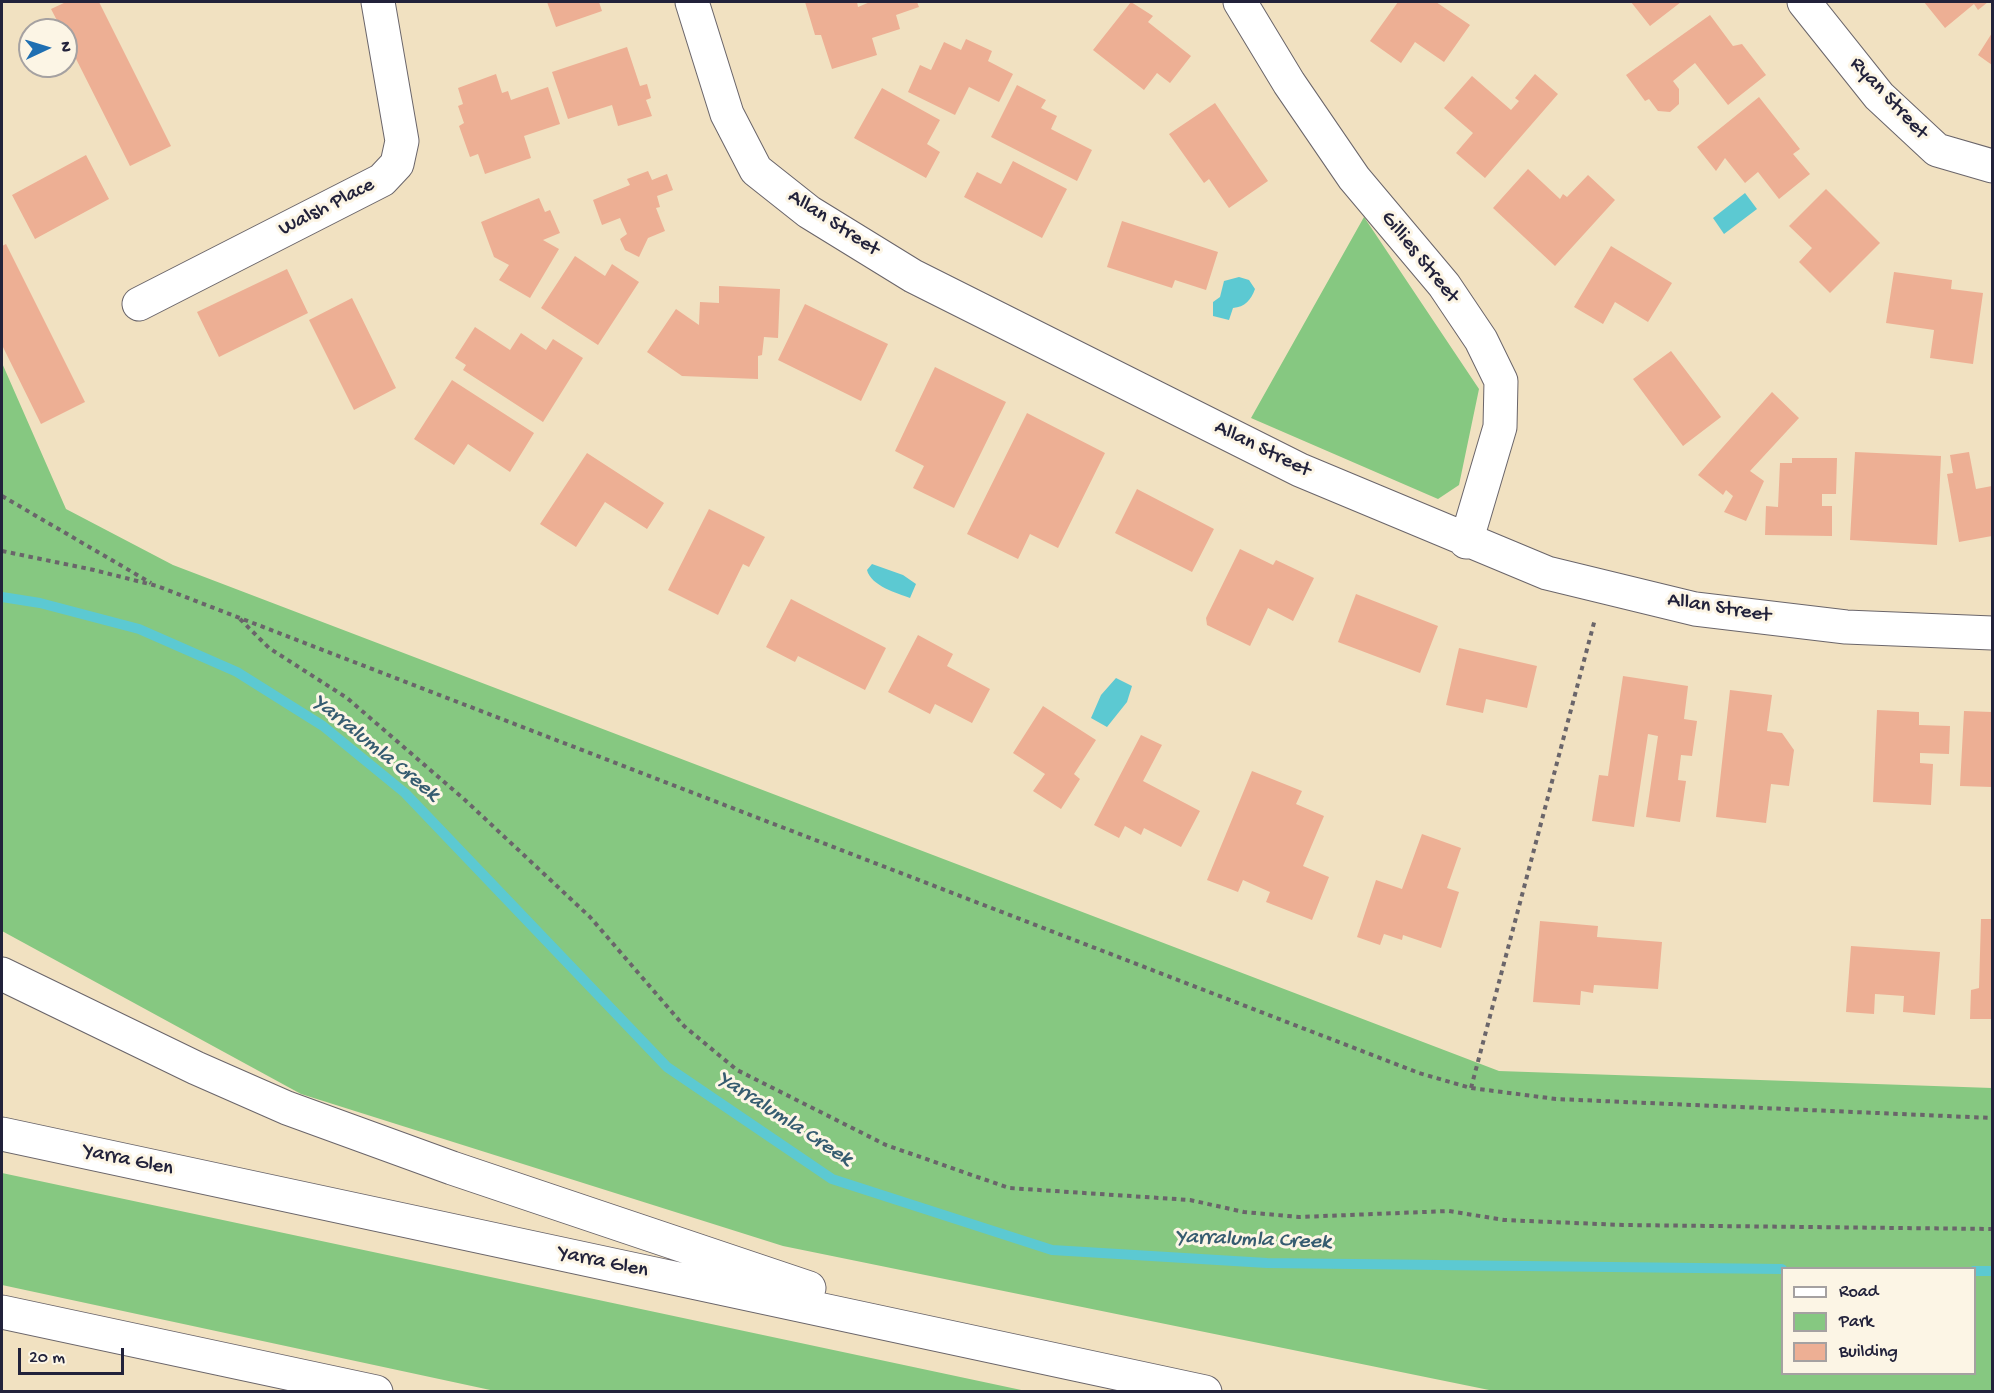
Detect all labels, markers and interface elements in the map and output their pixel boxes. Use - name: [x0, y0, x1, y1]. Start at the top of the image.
- north arrow: [18, 18, 78, 78]
- text: N: [55, 41, 74, 53]
- street label: Ryan Street: [1843, 52, 1933, 146]
- street label: Walsh Place: [275, 173, 379, 243]
- street label: Allan Street: [782, 185, 884, 263]
- street label: Gillies Street: [1374, 207, 1464, 309]
- street label: Allan Street: [1210, 416, 1314, 484]
- street label: Allan Street: [1666, 588, 1772, 630]
- water label: Yarralumla Creek: [306, 690, 444, 808]
- water label: Yarralumla Creek: [712, 1067, 856, 1173]
- street label: Yarra Glen: [81, 1139, 175, 1183]
- water label: Yarralumla Creek: [1175, 1225, 1331, 1257]
- street label: Yarra Glen: [556, 1241, 650, 1285]
- legend: [1781, 1267, 1976, 1375]
- text: Road: [1839, 1282, 1878, 1303]
- text: Park: [1839, 1312, 1873, 1333]
- scale bar: [21, 1336, 128, 1374]
- text: Building: [1839, 1342, 1898, 1363]
- text: 20 m: [29, 1348, 65, 1369]

